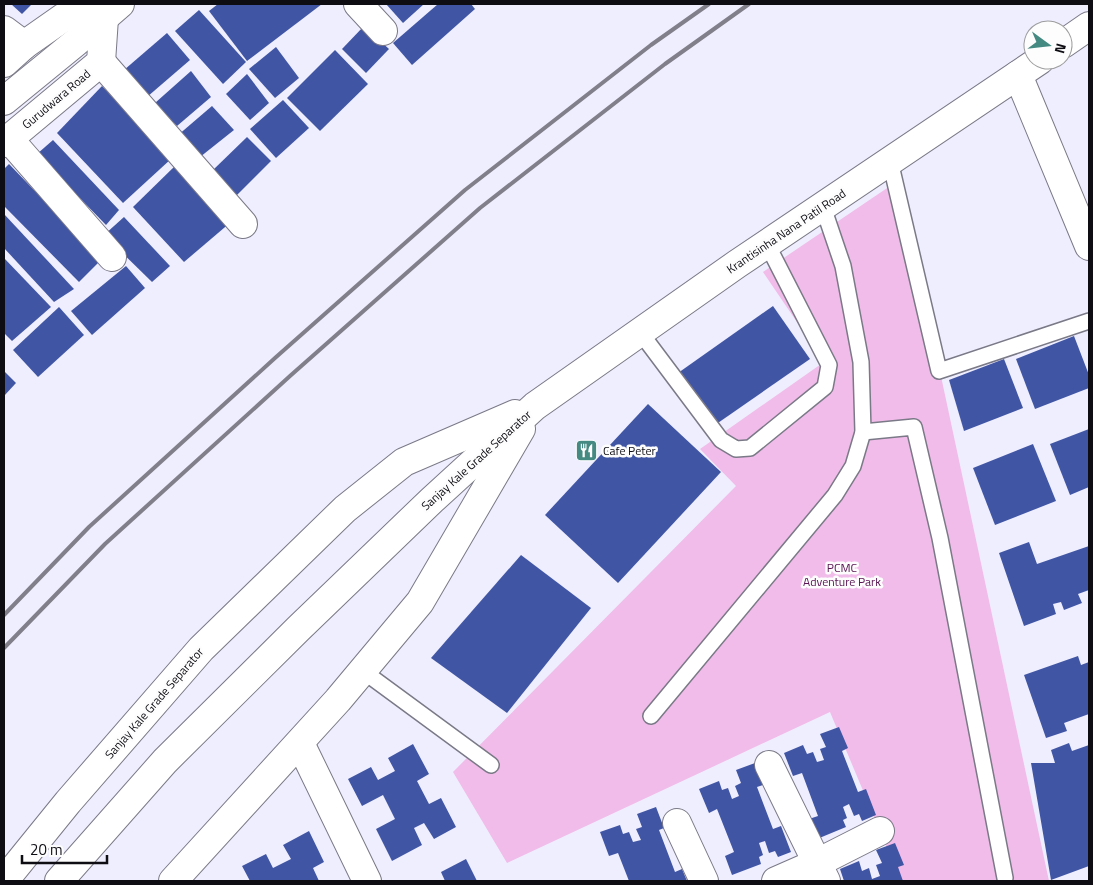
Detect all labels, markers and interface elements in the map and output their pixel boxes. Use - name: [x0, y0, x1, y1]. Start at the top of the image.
- north arrow: [1023, 20, 1073, 70]
- text: N: [1050, 41, 1072, 56]
- street label: Gurudwara Road: [18, 65, 94, 133]
- street label: Krantisinha Nana Patil Road: [722, 184, 850, 278]
- street label: Sanjay Kale Grade Separator: [417, 405, 535, 515]
- restaurant icon: Cafe Peter: [575, 438, 599, 462]
- place label: Cafe Peter: [603, 441, 656, 460]
- park label: PCMC Adventure Park: [803, 558, 881, 591]
- street label: Sanjay Kale Grade Separator: [100, 643, 208, 763]
- scale bar: [22, 832, 108, 864]
- text: 20 m: [30, 838, 63, 861]

